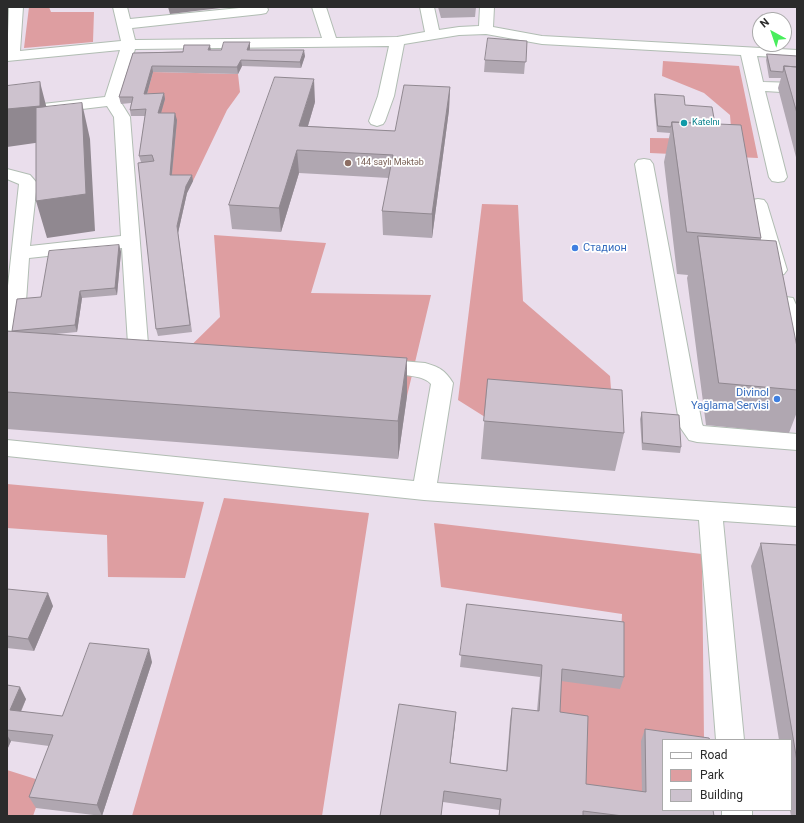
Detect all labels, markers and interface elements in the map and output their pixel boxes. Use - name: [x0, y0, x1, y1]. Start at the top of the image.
- north arrow: [752, 12, 792, 52]
- text: N: [757, 16, 772, 31]
- marker: Katelnı: [679, 118, 689, 128]
- place label: Katelnı: [692, 118, 720, 128]
- marker: 144 saylı Məktəb: [343, 158, 353, 168]
- place label: 144 saylı Məktəb: [356, 158, 424, 168]
- place label: Стадион: [583, 241, 627, 255]
- marker: Стадион: [570, 243, 580, 253]
- place label: Divinol Yağlama Servisi: [691, 386, 769, 412]
- marker: Divinol Yağlama Servisi: [772, 394, 782, 404]
- legend: [662, 739, 792, 811]
- text: Road: [700, 748, 728, 762]
- text: Park: [700, 768, 724, 782]
- text: Building: [700, 788, 743, 802]

